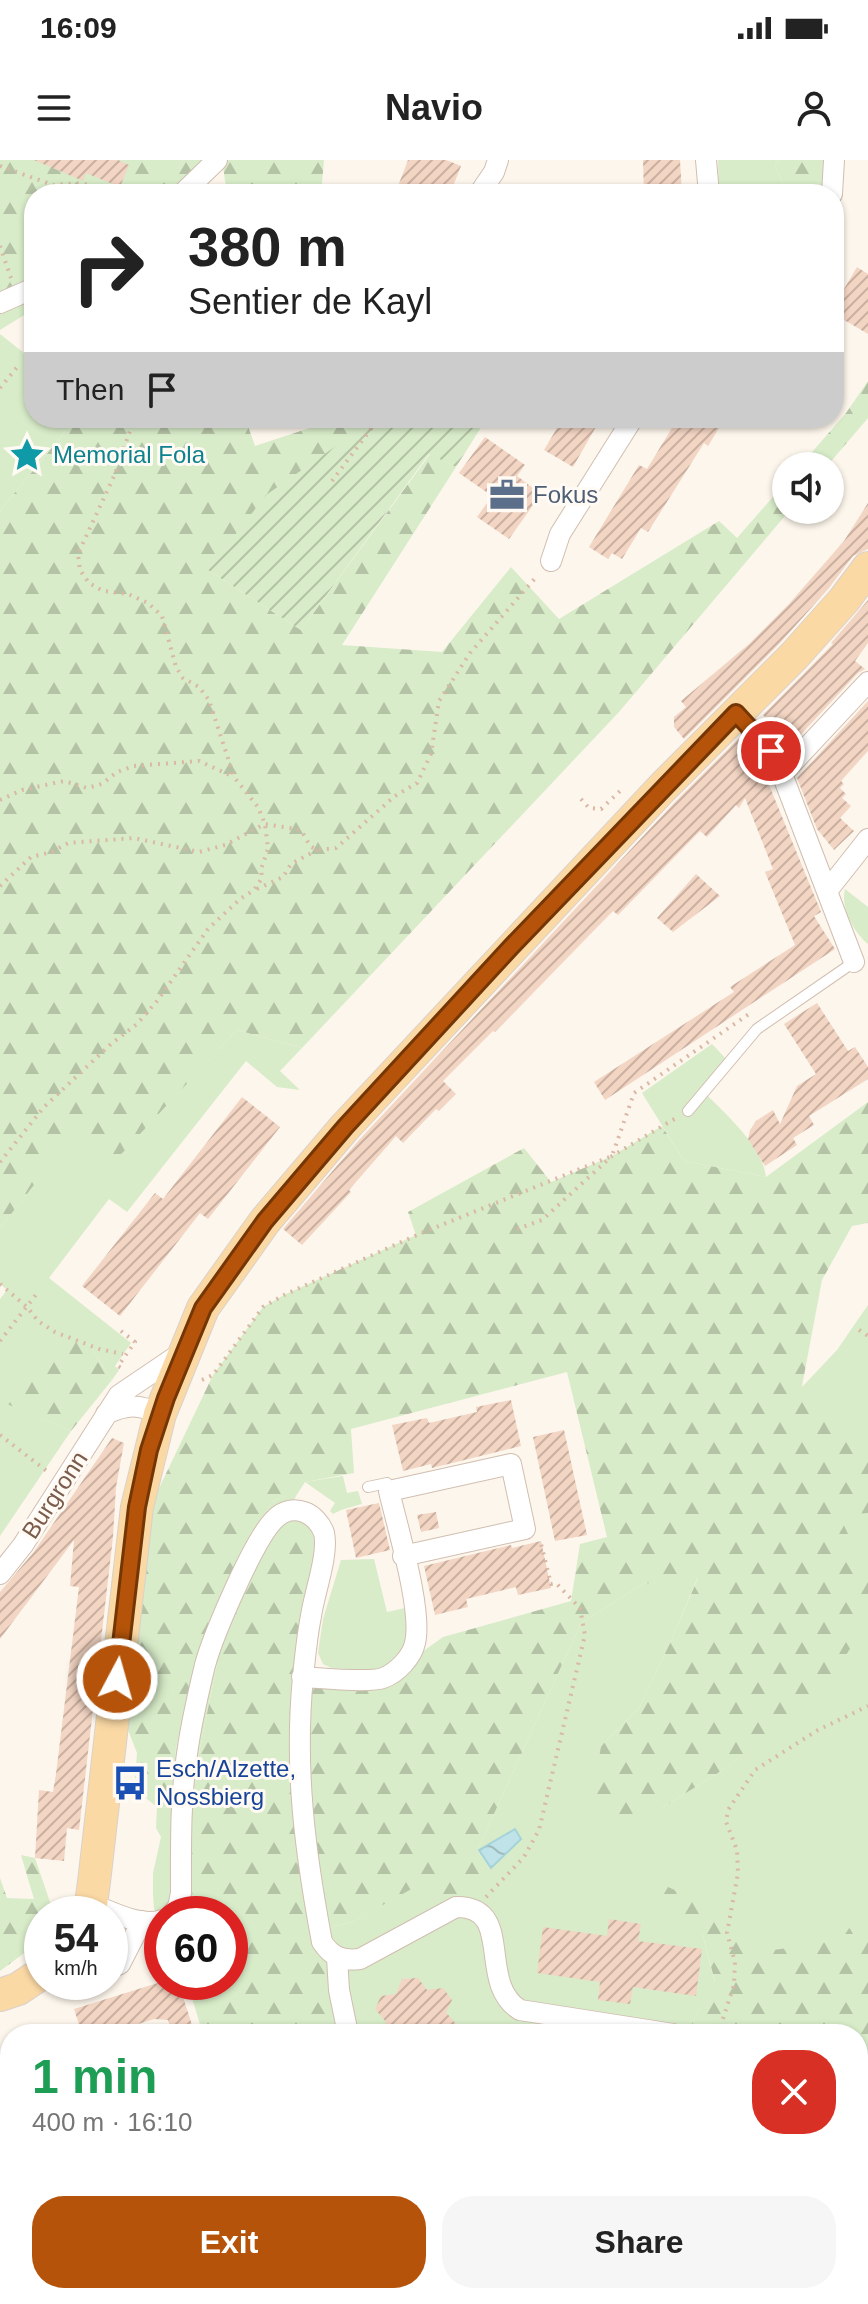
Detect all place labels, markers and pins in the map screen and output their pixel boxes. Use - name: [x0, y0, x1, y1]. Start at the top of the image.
- place icon: Memorial Fola: [8, 436, 46, 474]
- place label: Memorial Fola: [53, 441, 206, 468]
- office icon: Fokus: [488, 476, 526, 514]
- place label: Fokus: [533, 481, 598, 508]
- pin: [737, 717, 805, 785]
- place label: Esch/Alzette, Nossbierg: [156, 1755, 296, 1810]
- bus stop icon: Esch/Alzette, Nossbierg: [111, 1764, 149, 1802]

